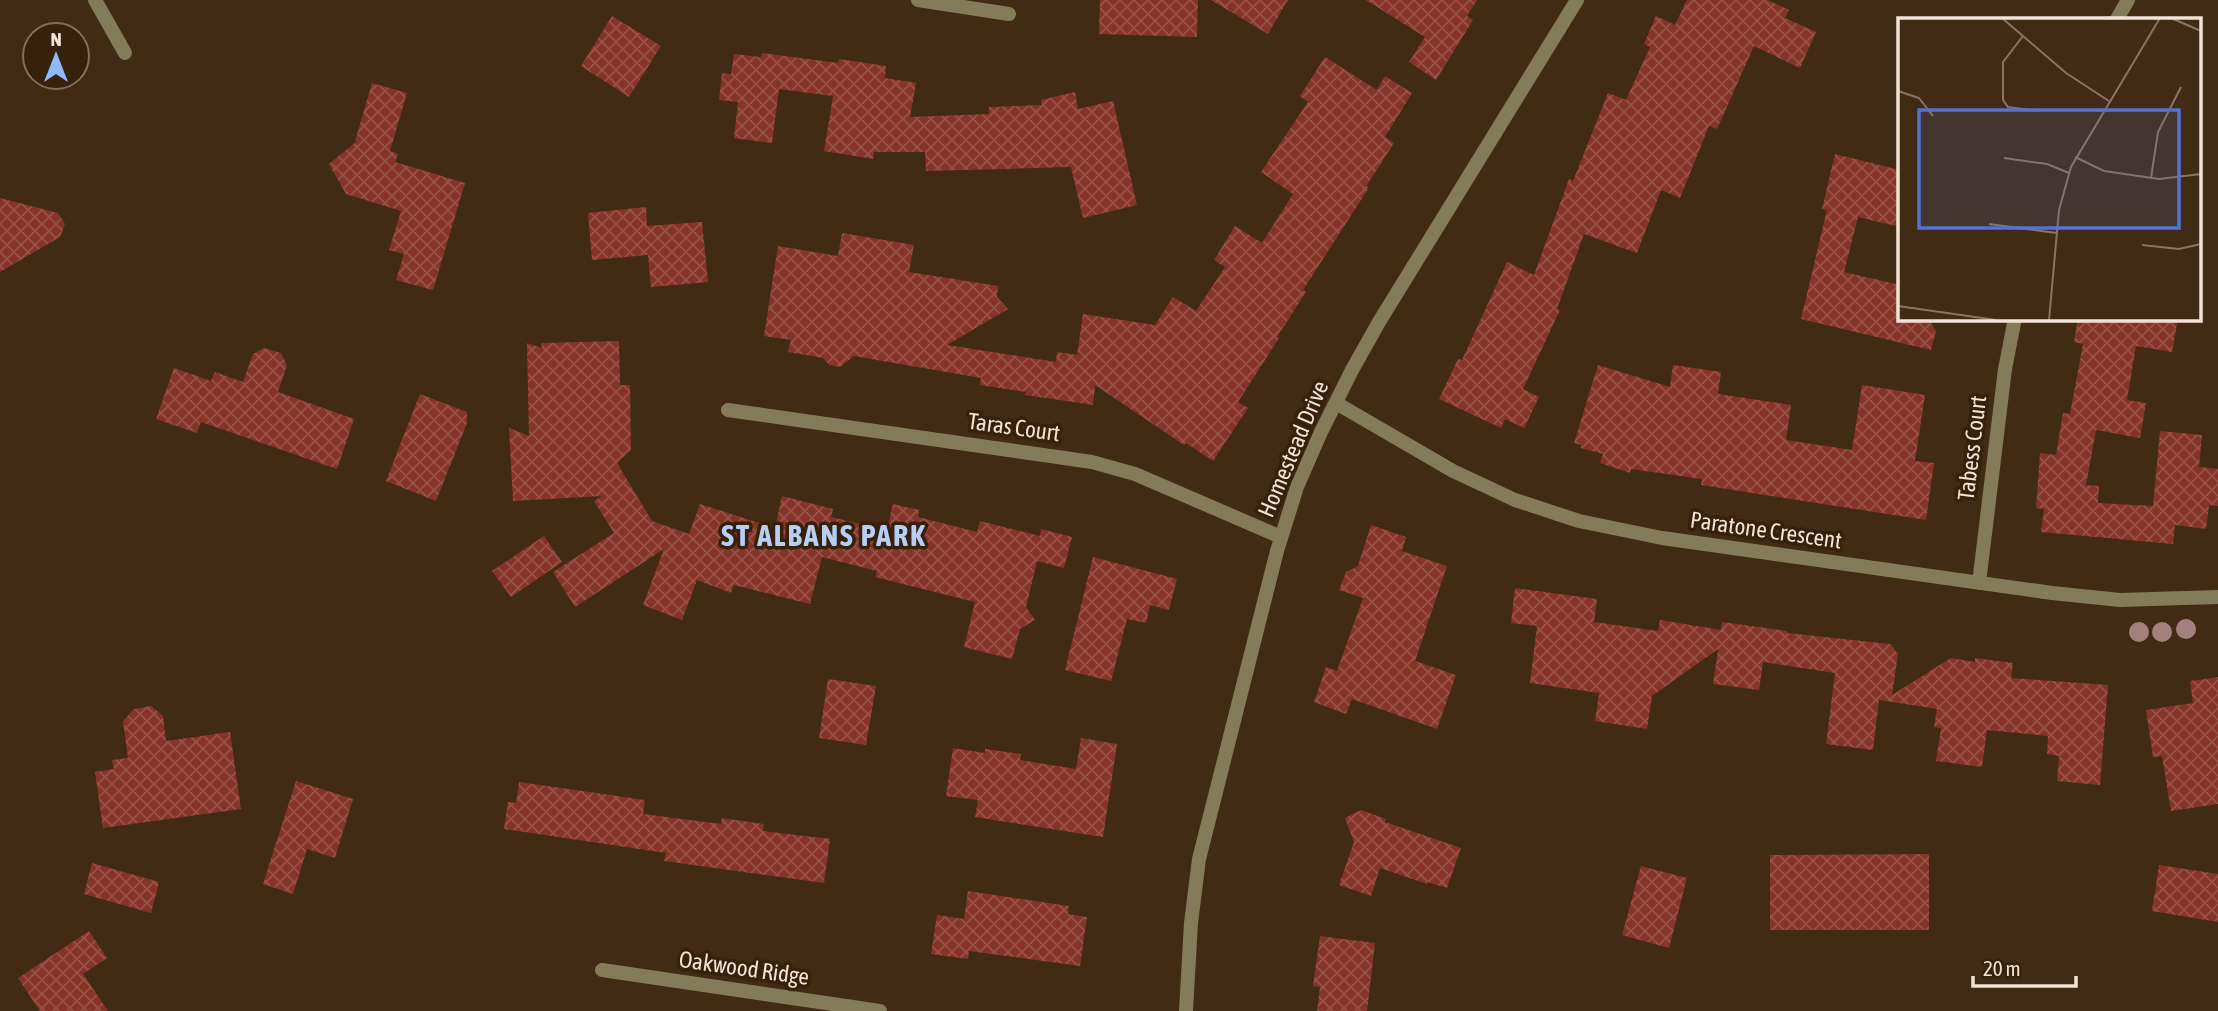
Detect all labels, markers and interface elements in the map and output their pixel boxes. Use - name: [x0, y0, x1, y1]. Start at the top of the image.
- inset map: [1898, 18, 2200, 320]
- north arrow: [21, 21, 91, 91]
- text: N: [50, 28, 62, 50]
- street label: Homestead Drive: [1253, 377, 1333, 521]
- street label: Tabess Court: [1953, 394, 1991, 502]
- street label: Taras Court: [966, 408, 1062, 446]
- street label: Paratone Crescent: [1688, 506, 1844, 554]
- district label: ST ALBANS PARK: [721, 518, 927, 552]
- scale bar: [1973, 944, 2076, 988]
- street label: Oakwood Ridge: [677, 946, 811, 990]
- text: 20 m: [1983, 956, 2021, 980]

